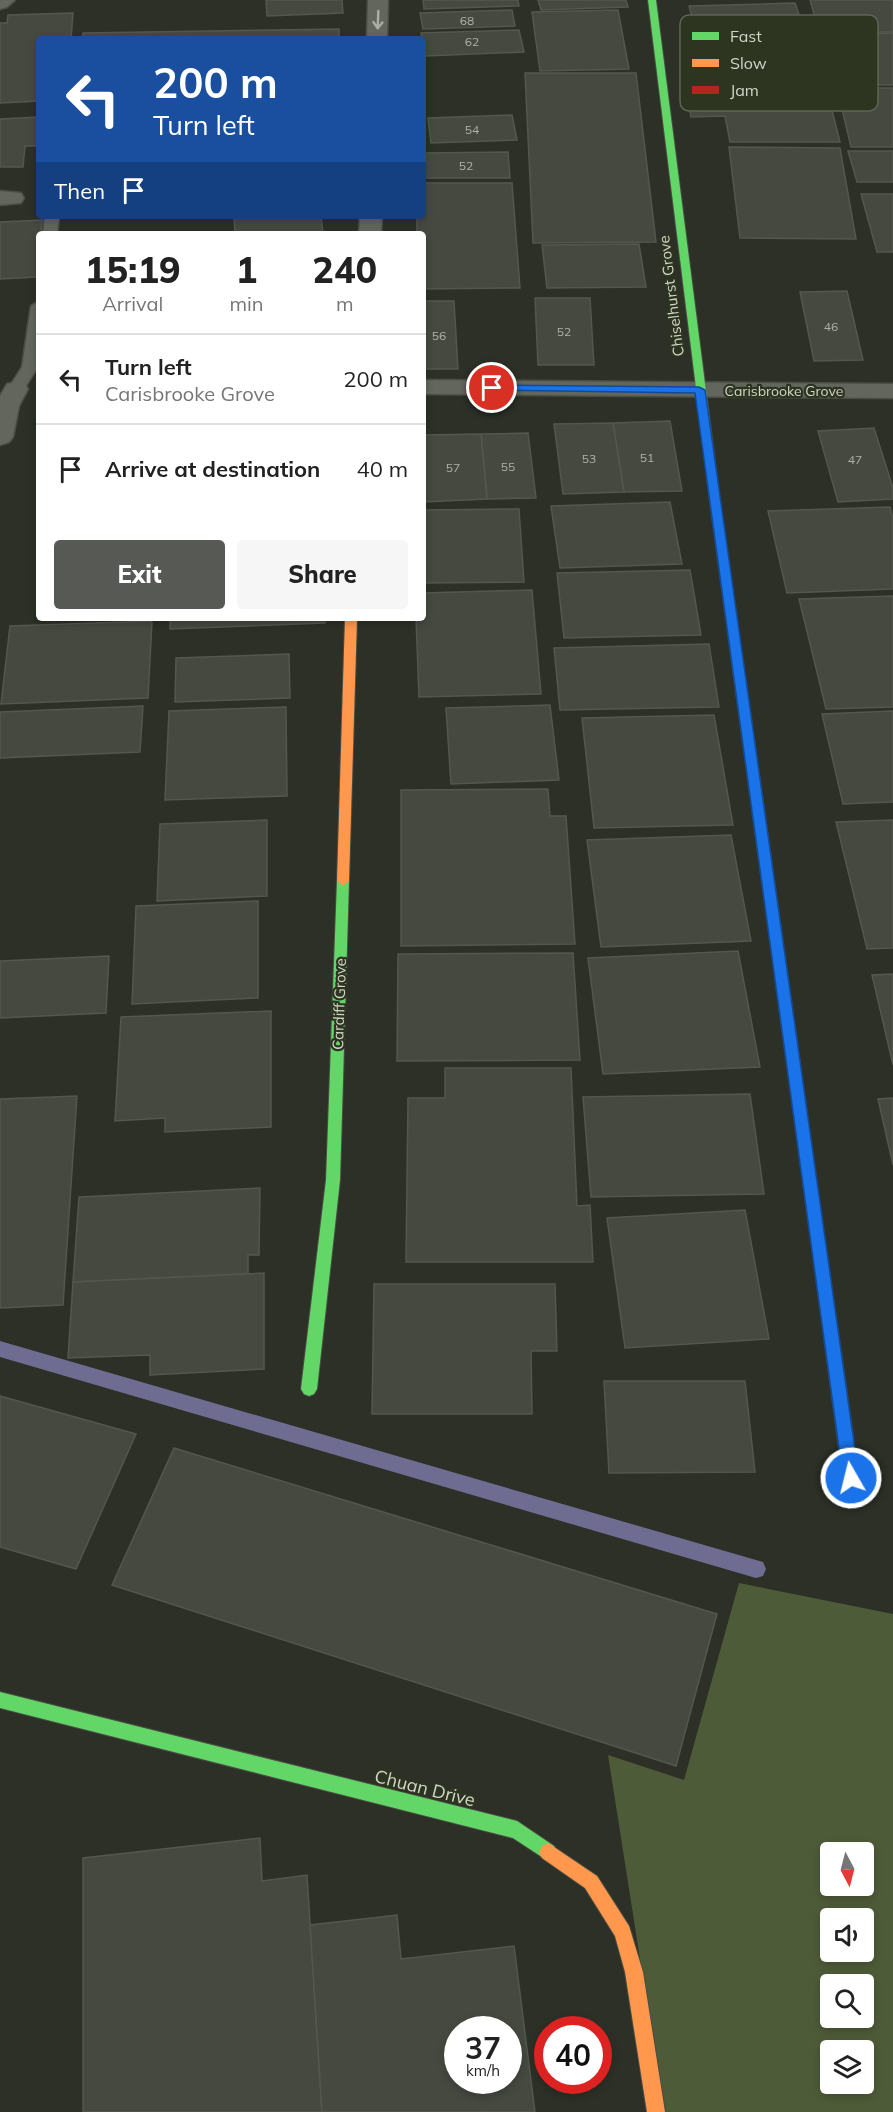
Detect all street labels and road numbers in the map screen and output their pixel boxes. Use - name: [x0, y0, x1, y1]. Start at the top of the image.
- street label: Chiselhurst Grove: [654, 234, 688, 358]
- street label: Carisbrooke Grove: [725, 382, 843, 400]
- street label: Cardiff Grove: [328, 958, 350, 1050]
- street label: Chuan Drive: [372, 1764, 478, 1812]

